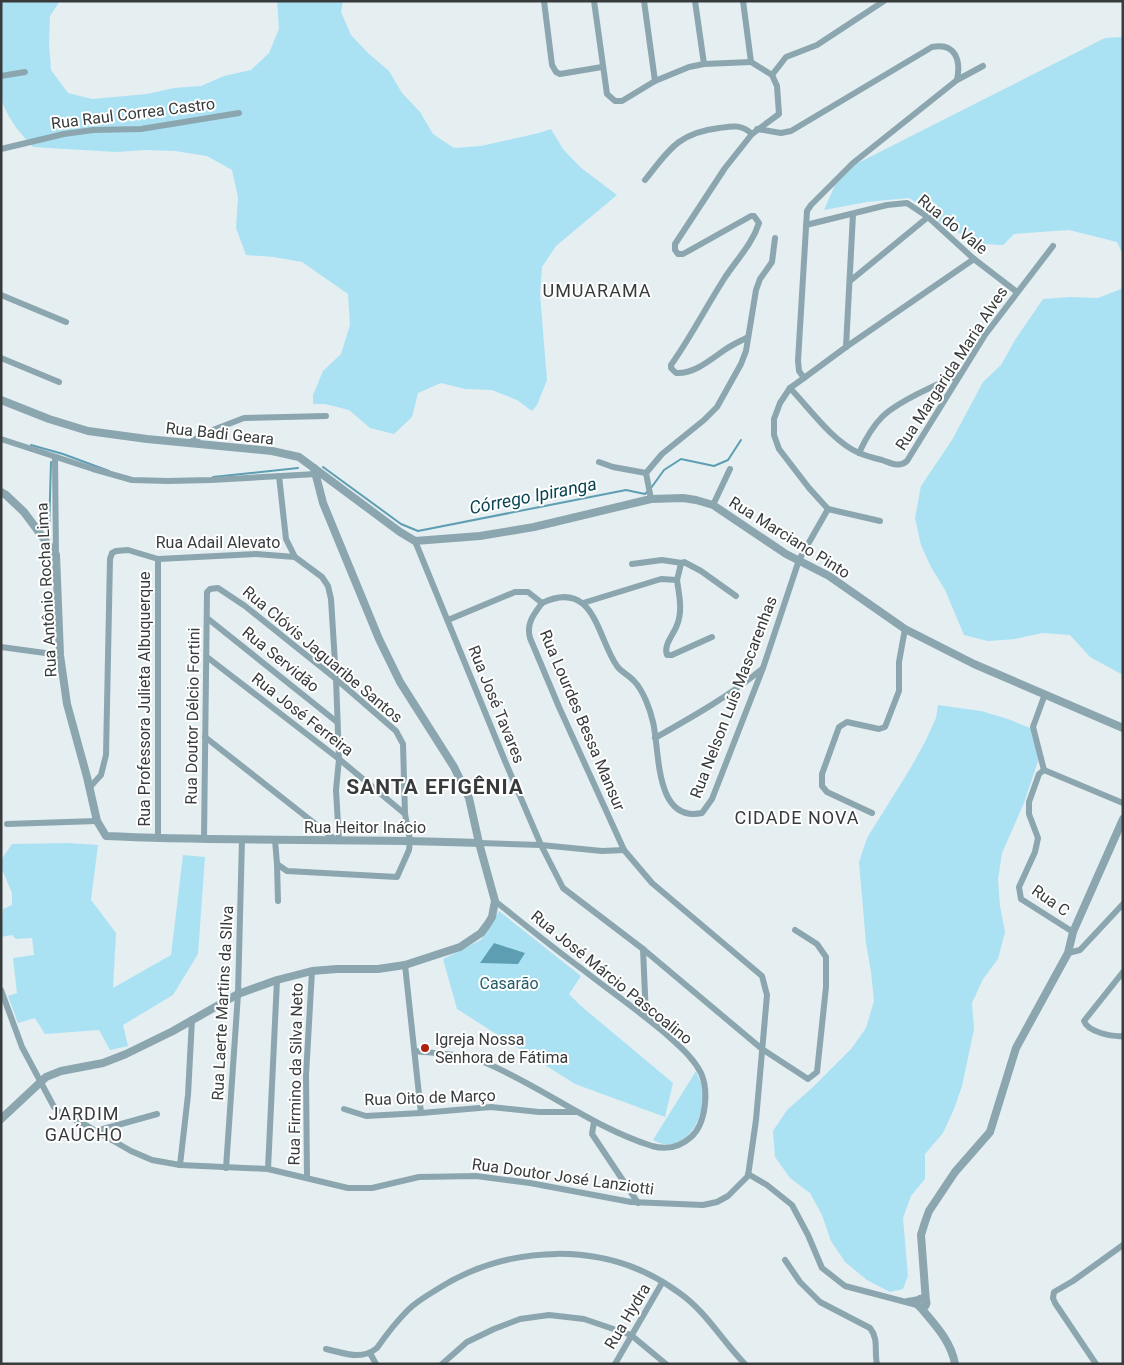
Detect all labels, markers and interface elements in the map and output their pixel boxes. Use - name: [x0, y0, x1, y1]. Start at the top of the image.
- street label: Rua Raul Correa Castro: [50, 94, 216, 133]
- street label: Rua do Vale: [914, 190, 991, 258]
- district label: UMUARAMA: [542, 280, 652, 301]
- street label: Rua Margarida Maria Alves: [891, 283, 1012, 454]
- street label: Rua Badi Geara: [165, 418, 275, 449]
- water label: Córrego Ipiranga: [467, 473, 598, 518]
- street label: Rua Marciano Pinto: [726, 492, 854, 582]
- street label: Rua Antônio Rocha Lima: [32, 502, 61, 678]
- street label: Rua Adail Alevato: [156, 533, 280, 552]
- street label: Rua Professora Julieta Albuquerque: [135, 571, 154, 827]
- street label: Rua Clóvis Jaguaribe Santos: [239, 582, 406, 727]
- street label: Rua Nelson Luís Mascarenhas: [686, 593, 781, 801]
- street label: Rua Servidão: [238, 623, 323, 696]
- street label: Rua Doutor Délcio Fortini: [181, 627, 204, 805]
- street label: Rua Lourdes Bessa Mansur: [536, 627, 630, 814]
- street label: Rua José Tavares: [464, 643, 529, 766]
- street label: Rua José Ferreira: [248, 669, 357, 760]
- district label: SANTA EFIGÊNIA: [346, 775, 524, 799]
- district label: CIDADE NOVA: [734, 807, 860, 828]
- street label: Rua Heitor Inácio: [304, 818, 426, 837]
- street label: Rua C: [1028, 881, 1073, 920]
- street label: Rua Laerte Martins da SIlva: [208, 905, 237, 1101]
- street label: Rua José Márcio Pascoalino: [527, 906, 696, 1048]
- park label: Casarão: [479, 974, 539, 993]
- street label: Rua Firmino da Silva Neto: [284, 982, 307, 1166]
- place label: Igreja Nossa Senhora de Fátima: [435, 1030, 568, 1067]
- marker: Igreja Nossa Senhora de Fátima: [419, 1042, 431, 1054]
- street label: Rua Oito de Março: [364, 1086, 496, 1109]
- district label: JARDIM GAÚCHO: [45, 1103, 123, 1145]
- street label: Rua Doutor José Lanziotti: [471, 1154, 655, 1199]
- street label: Rua Hydra: [600, 1280, 654, 1352]

